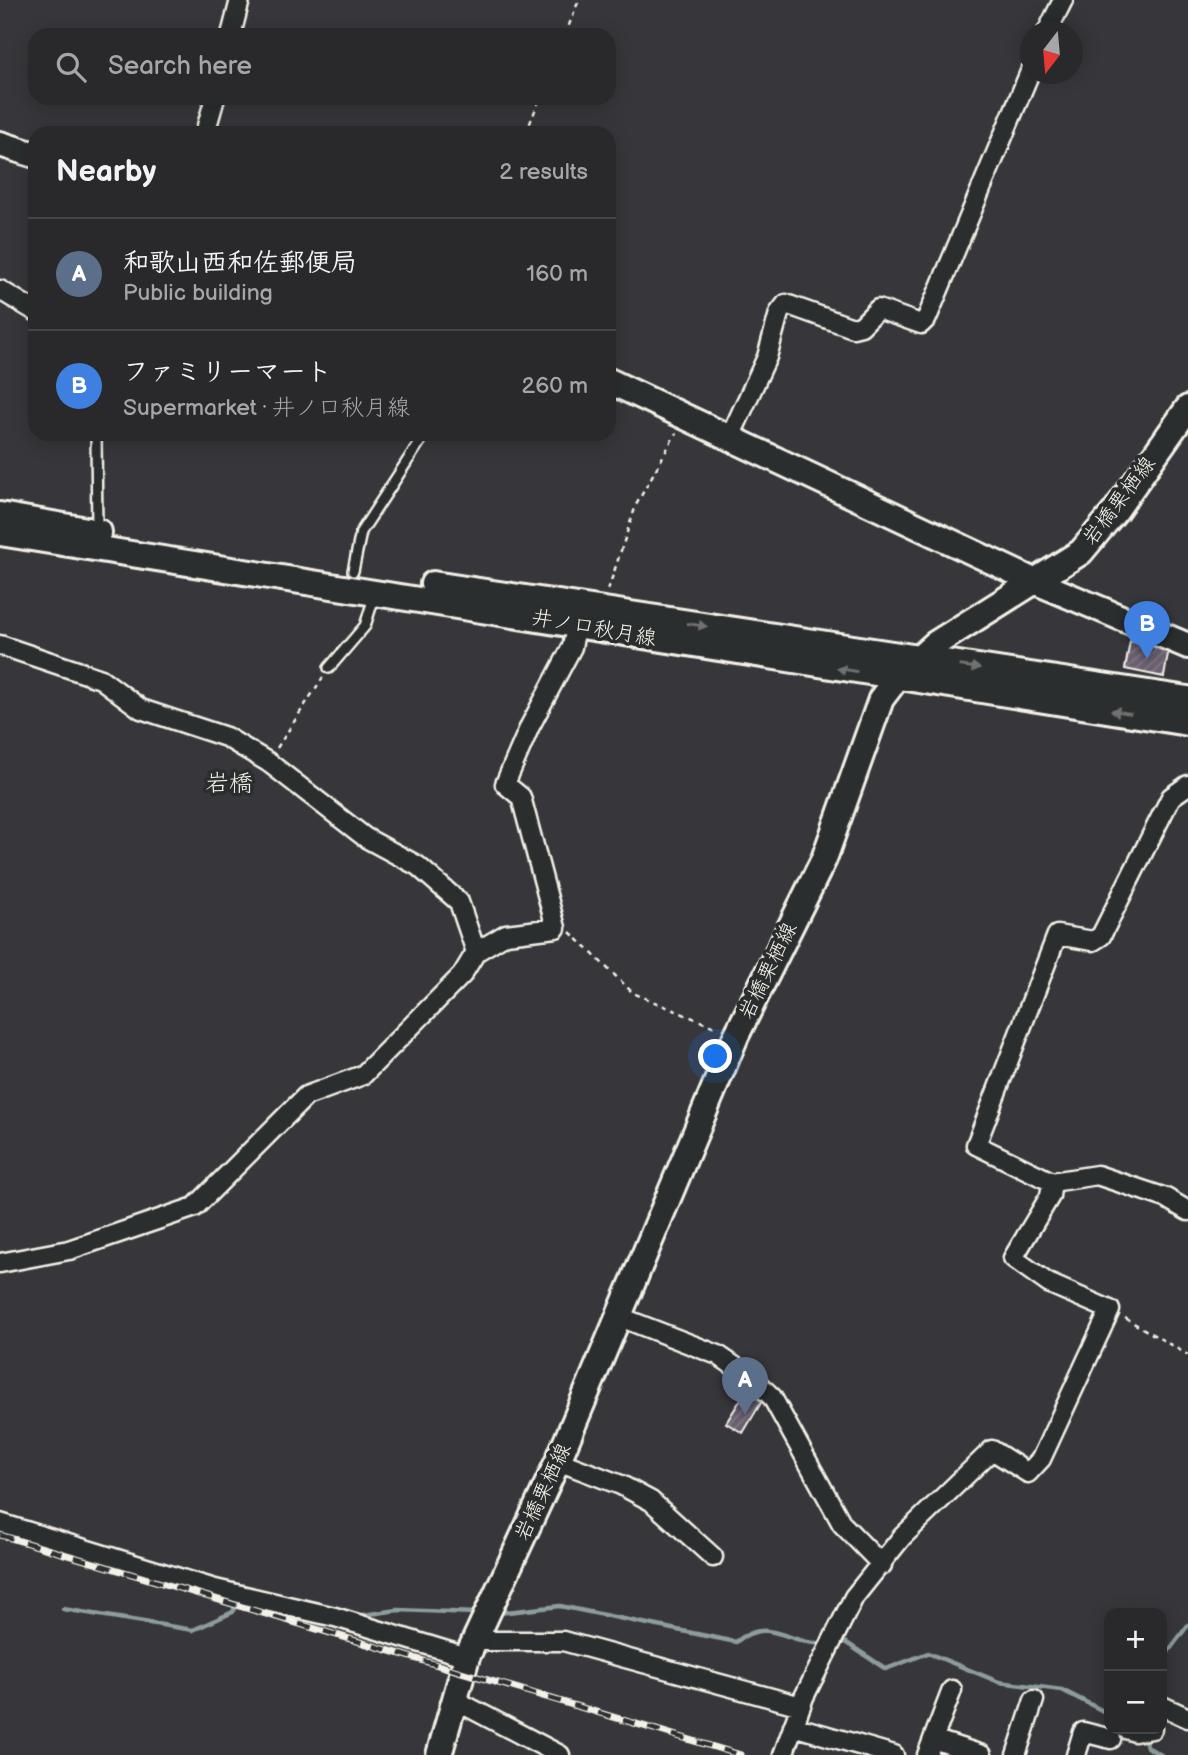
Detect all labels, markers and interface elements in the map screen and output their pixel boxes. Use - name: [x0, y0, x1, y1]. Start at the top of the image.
- north arrow: [1020, 21, 1083, 84]
- search box: [28, 28, 616, 105]
- icon: search: [52, 48, 90, 86]
- text: Search here: [108, 51, 252, 82]
- text: Nearby: [56, 154, 156, 190]
- text: 2 results: [499, 158, 588, 186]
- text: 和歌山西和佐郵便局: [123, 248, 357, 279]
- text: A: [72, 260, 86, 288]
- text: 160 m: [526, 260, 588, 288]
- text: Public building: [123, 279, 273, 307]
- text: ファミリーマート: [123, 357, 332, 388]
- text: B: [71, 372, 87, 400]
- text: 260 m: [522, 372, 588, 400]
- text: Supermarket · 井ノ口秋月線: [123, 394, 410, 422]
- street label: 岩橋栗栖線: [1077, 452, 1161, 550]
- pin: B: [1124, 601, 1170, 659]
- street label: 井ノ口秋月線: [530, 605, 658, 651]
- one-way arrow: [686, 620, 708, 631]
- one-way arrow: [959, 662, 981, 673]
- one-way arrow: [836, 664, 858, 675]
- one-way arrow: [1109, 706, 1131, 717]
- district label: 岩橋: [205, 769, 253, 798]
- street label: 岩橋栗栖線: [734, 918, 802, 1024]
- your location: [698, 1039, 732, 1073]
- pin: A: [722, 1357, 768, 1415]
- street label: 岩橋栗栖線: [509, 1439, 577, 1545]
- map controls: [1104, 1608, 1167, 1734]
- button: +: [1104, 1608, 1167, 1671]
- button: −: [1104, 1671, 1167, 1734]

